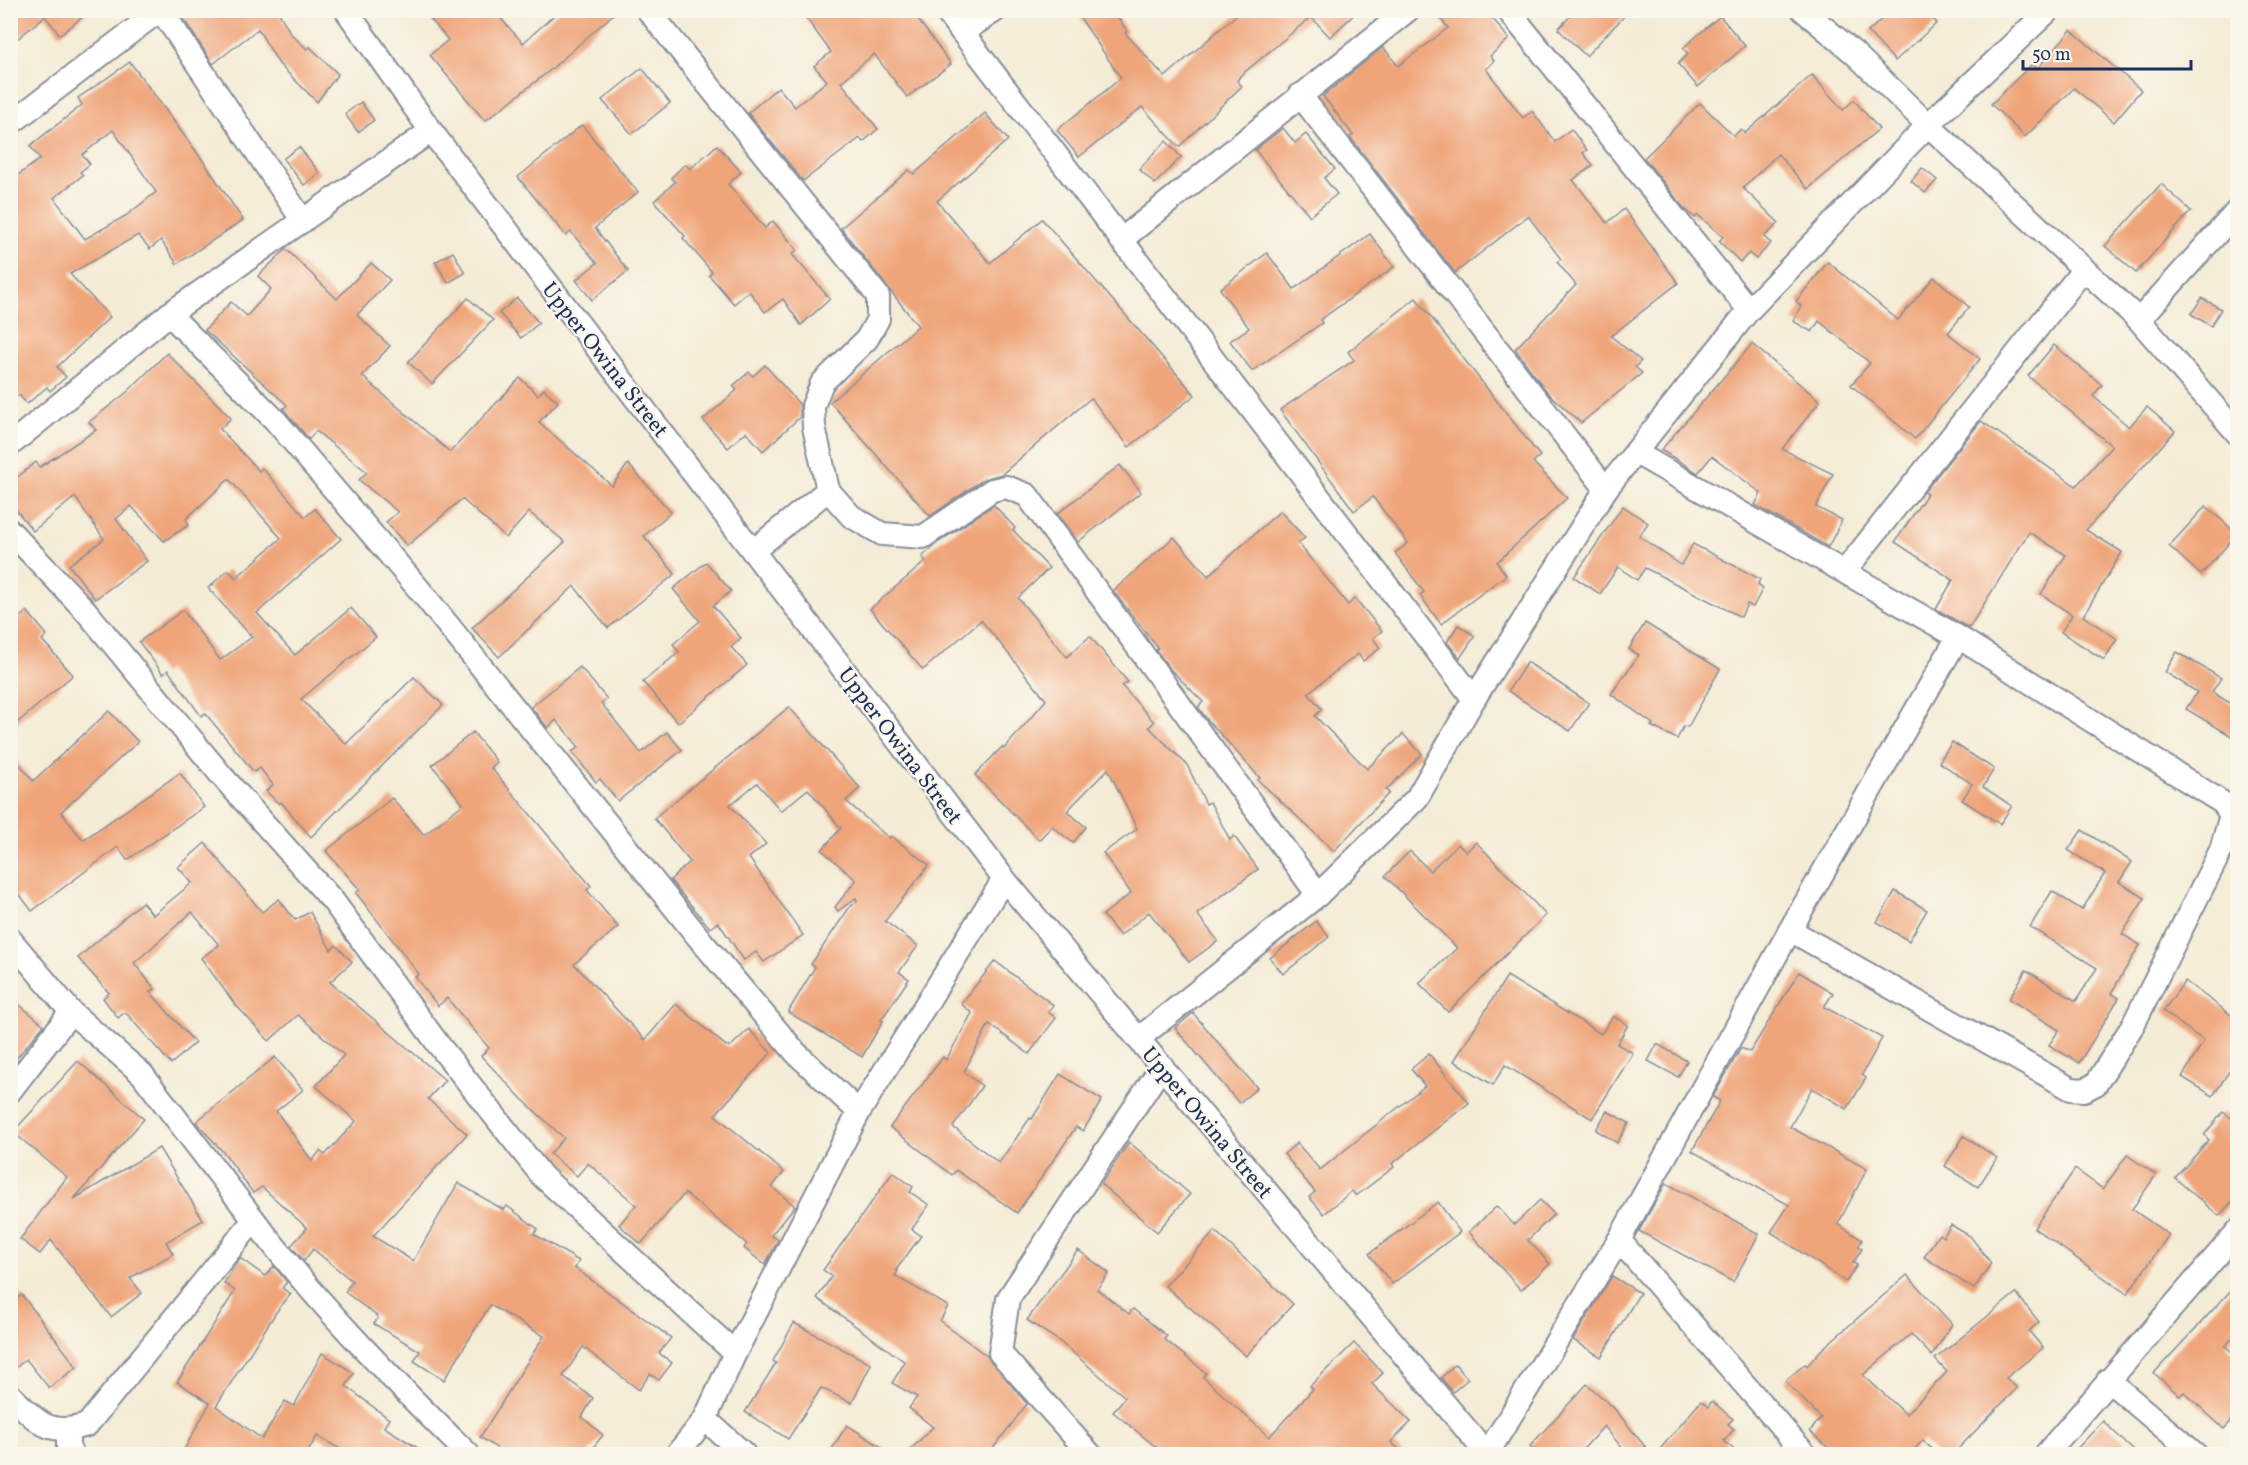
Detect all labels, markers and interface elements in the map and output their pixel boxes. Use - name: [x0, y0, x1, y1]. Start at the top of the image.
- scale bar: [2023, 33, 2191, 71]
- text: 50 m: [2032, 43, 2071, 68]
- street label: Upper Owina Street: [533, 276, 675, 445]
- street label: Upper Owina Street: [829, 661, 969, 832]
- street label: Upper Owina Street: [1133, 1041, 1279, 1207]

